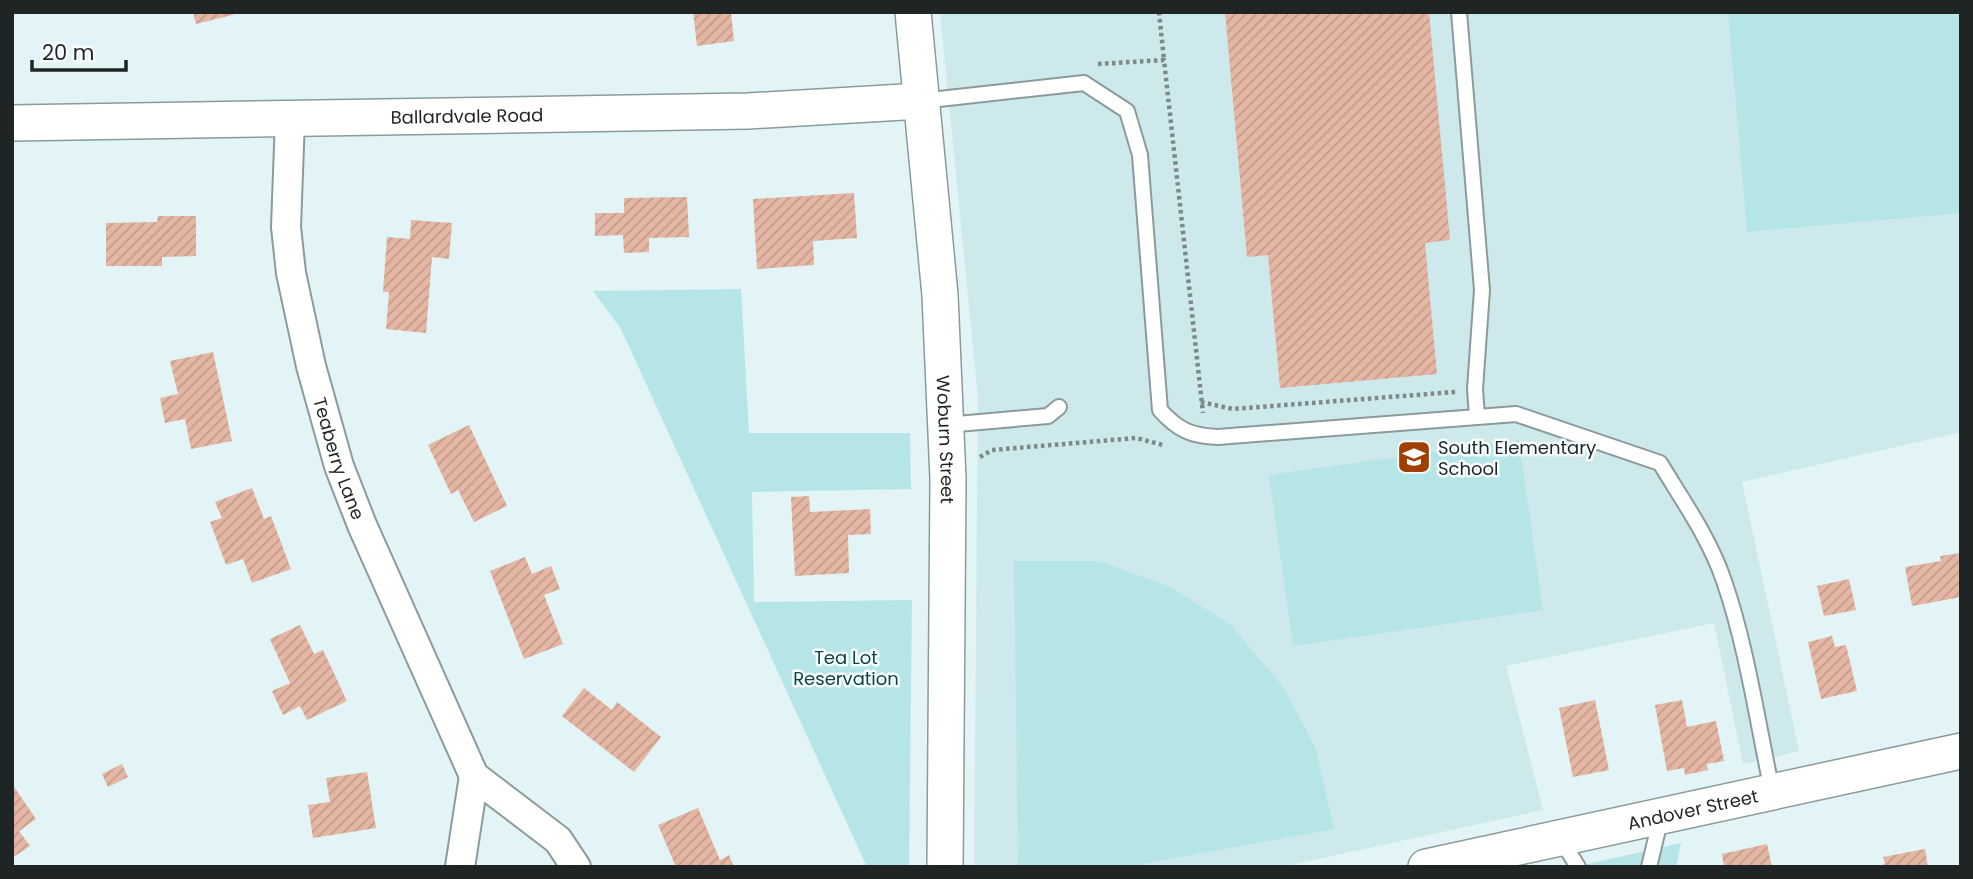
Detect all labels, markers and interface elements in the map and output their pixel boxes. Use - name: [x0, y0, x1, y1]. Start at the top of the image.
- scale bar: [32, 28, 126, 72]
- text: 20 m: [42, 38, 95, 67]
- street label: Ballardvale Road: [390, 102, 543, 129]
- street label: Woburn Street: [931, 375, 961, 504]
- street label: Teaberry Lane: [308, 394, 371, 523]
- place label: South Elementary School: [1438, 435, 1596, 481]
- school or university icon: South Elementary School: [1395, 438, 1433, 476]
- park label: Tea Lot Reservation: [793, 645, 899, 691]
- street label: Andover Street: [1625, 783, 1760, 835]

